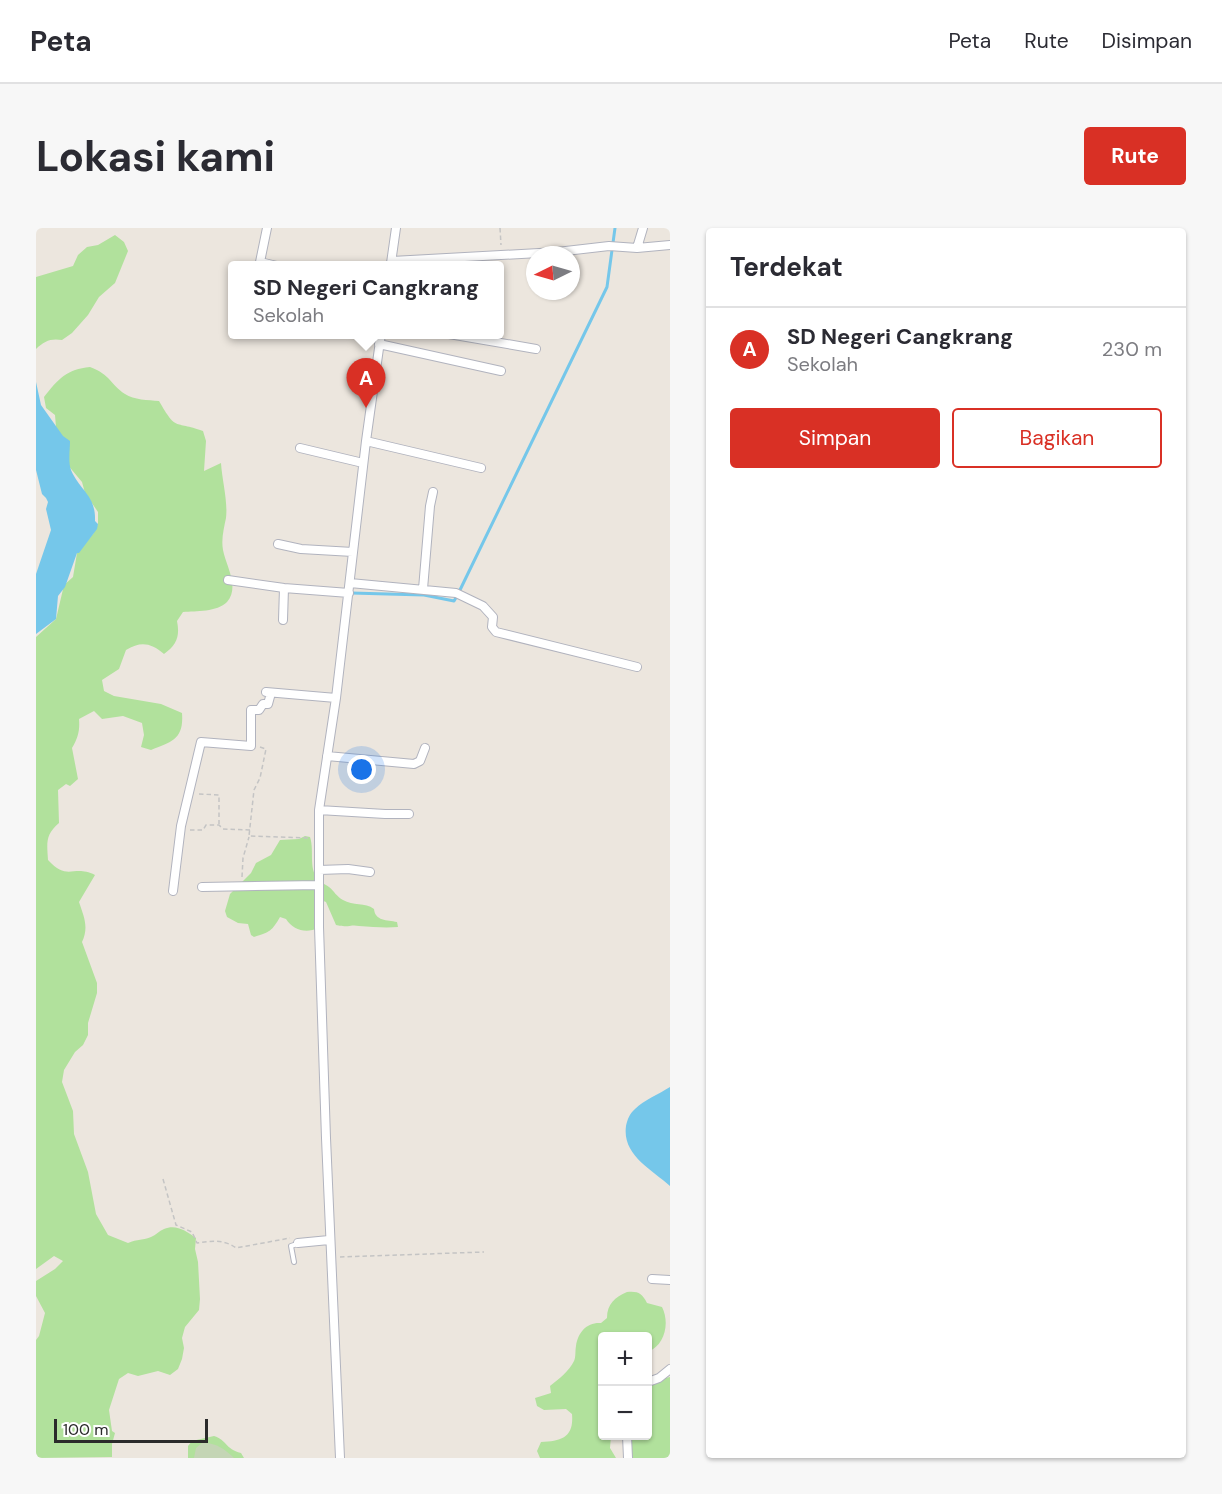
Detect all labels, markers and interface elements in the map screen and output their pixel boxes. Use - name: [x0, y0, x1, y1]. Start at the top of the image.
- text: Peta: [30, 23, 92, 60]
- text: Peta: [948, 27, 991, 55]
- text: Rute: [1024, 27, 1069, 55]
- text: Disimpan: [1102, 27, 1192, 55]
- button: Rute: [1084, 127, 1186, 185]
- text: Lokasi kami: [36, 129, 275, 184]
- north arrow: [526, 246, 580, 300]
- text: Terdekat: [730, 250, 843, 284]
- popup: [228, 261, 504, 339]
- text: SD Negeri Cangkrang: [253, 273, 479, 302]
- text: Sekolah: [253, 302, 324, 328]
- text: SD Negeri Cangkrang: [787, 322, 1013, 351]
- text: A: [742, 336, 757, 362]
- text: 230 m: [1102, 336, 1162, 362]
- text: Sekolah: [787, 351, 858, 377]
- pin: A: [346, 358, 386, 408]
- button: Simpan: [730, 408, 940, 468]
- button: Bagikan: [952, 408, 1162, 468]
- your location: [347, 755, 376, 784]
- map controls: [598, 1332, 652, 1440]
- button: +: [598, 1332, 652, 1386]
- button: −: [598, 1386, 652, 1440]
- scale bar: [54, 1416, 208, 1444]
- text: 100 m: [63, 1419, 108, 1440]

